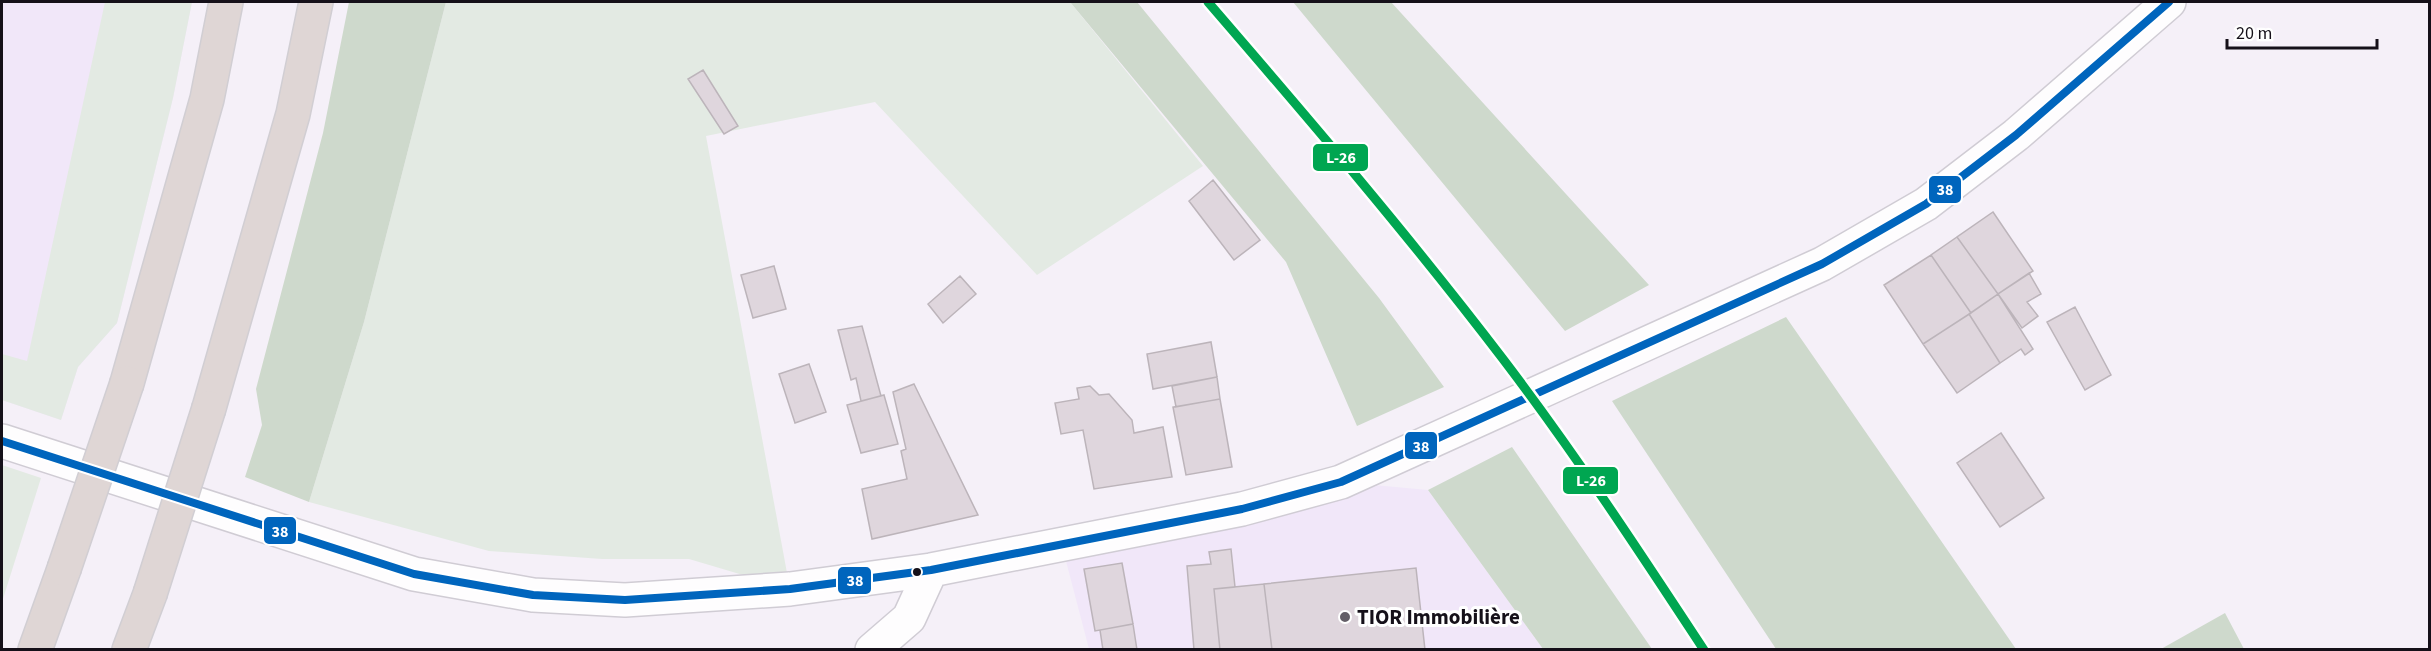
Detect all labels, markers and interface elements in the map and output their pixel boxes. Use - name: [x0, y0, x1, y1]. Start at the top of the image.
- scale bar: [2227, 12, 2377, 50]
- text: 20 m: [2236, 21, 2272, 46]
- line badge: L-26: [1312, 143, 1369, 172]
- text: L-26: [1326, 147, 1356, 169]
- line badge: 38: [1928, 175, 1962, 204]
- text: 38: [1937, 179, 1953, 201]
- line badge: 38: [1404, 431, 1438, 460]
- text: 38: [1413, 436, 1429, 458]
- line badge: L-26: [1562, 466, 1619, 495]
- text: L-26: [1576, 470, 1606, 492]
- line badge: 38: [263, 516, 297, 545]
- text: 38: [272, 521, 288, 543]
- line badge: 38: [837, 566, 872, 595]
- unlabelled marker: [911, 566, 923, 578]
- text: 38: [847, 570, 863, 592]
- place label: TIOR Immobilière: [1357, 602, 1520, 632]
- marker: TIOR Immobilière: [1338, 610, 1352, 624]

